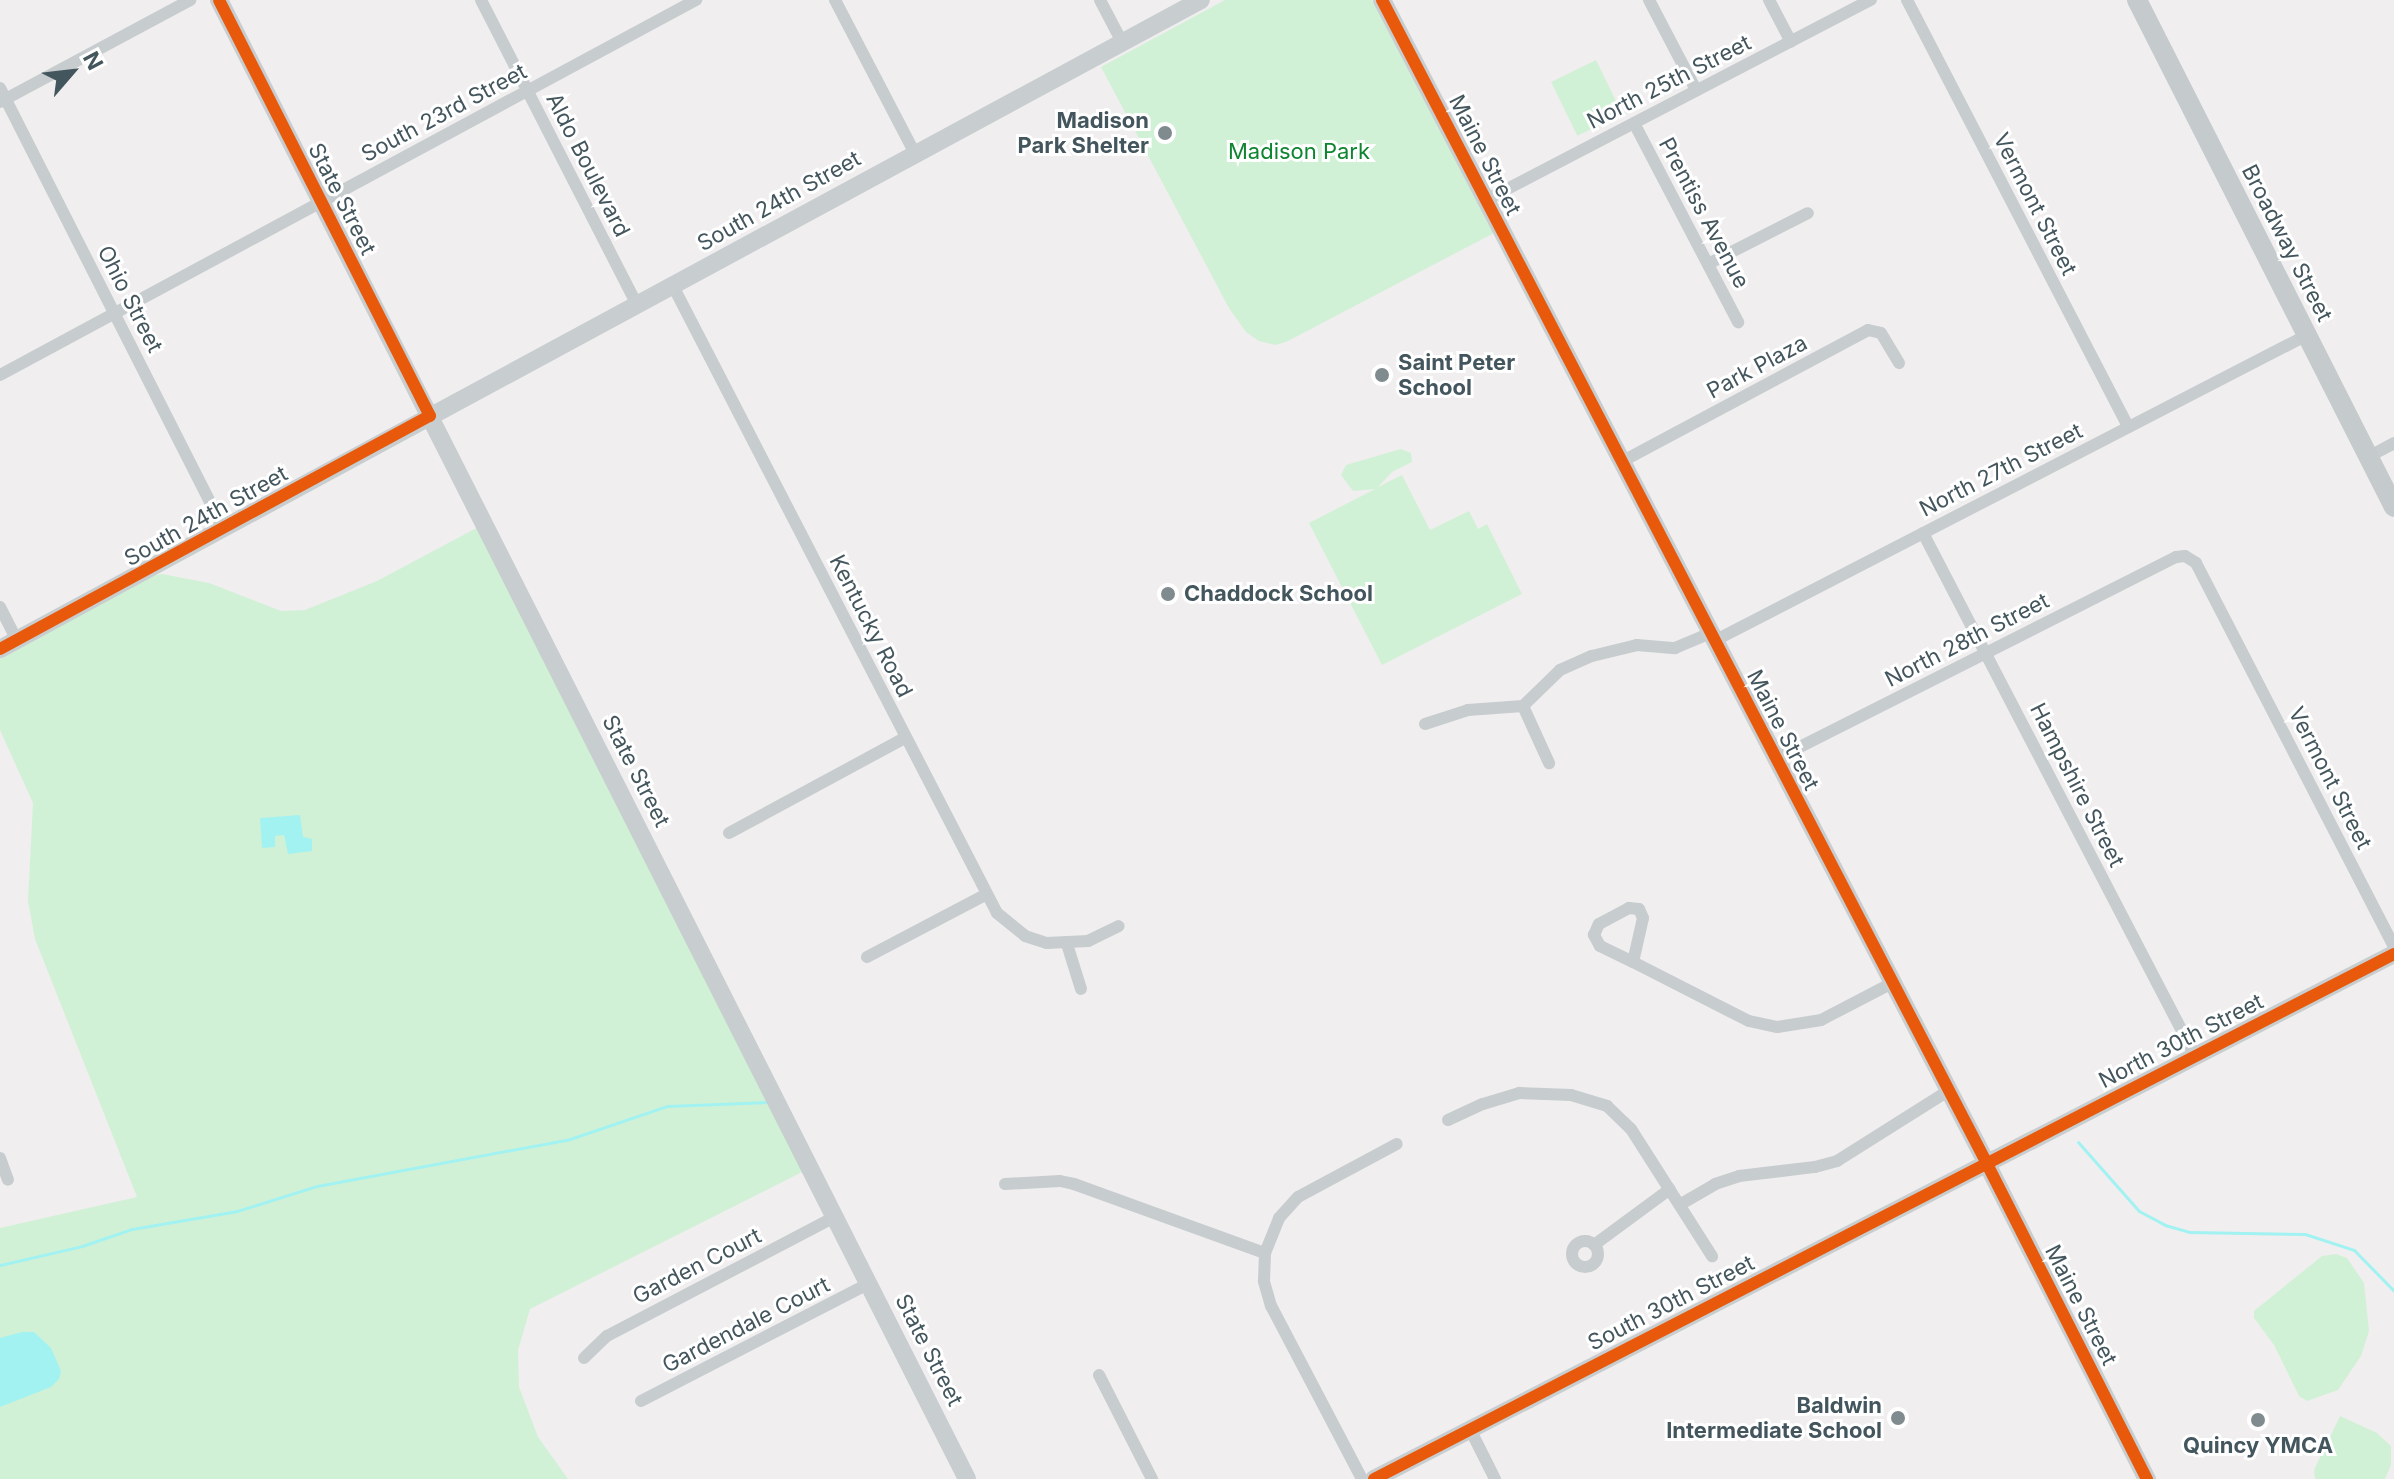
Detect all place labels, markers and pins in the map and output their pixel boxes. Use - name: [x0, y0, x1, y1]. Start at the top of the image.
- place label: Madison Park Shelter: [1018, 107, 1149, 158]
- marker: Madison Park Shelter: [1156, 124, 1174, 142]
- place label: Saint Peter School: [1398, 349, 1515, 400]
- marker: Saint Peter School: [1373, 366, 1391, 384]
- place label: Chaddock School: [1184, 581, 1373, 607]
- marker: Chaddock School: [1159, 585, 1177, 603]
- place label: Baldwin Intermediate School: [1666, 1392, 1882, 1444]
- marker: Baldwin Intermediate School: [1889, 1409, 1907, 1427]
- marker: Quincy YMCA: [2249, 1411, 2267, 1429]
- place label: Quincy YMCA: [2183, 1433, 2333, 1459]

